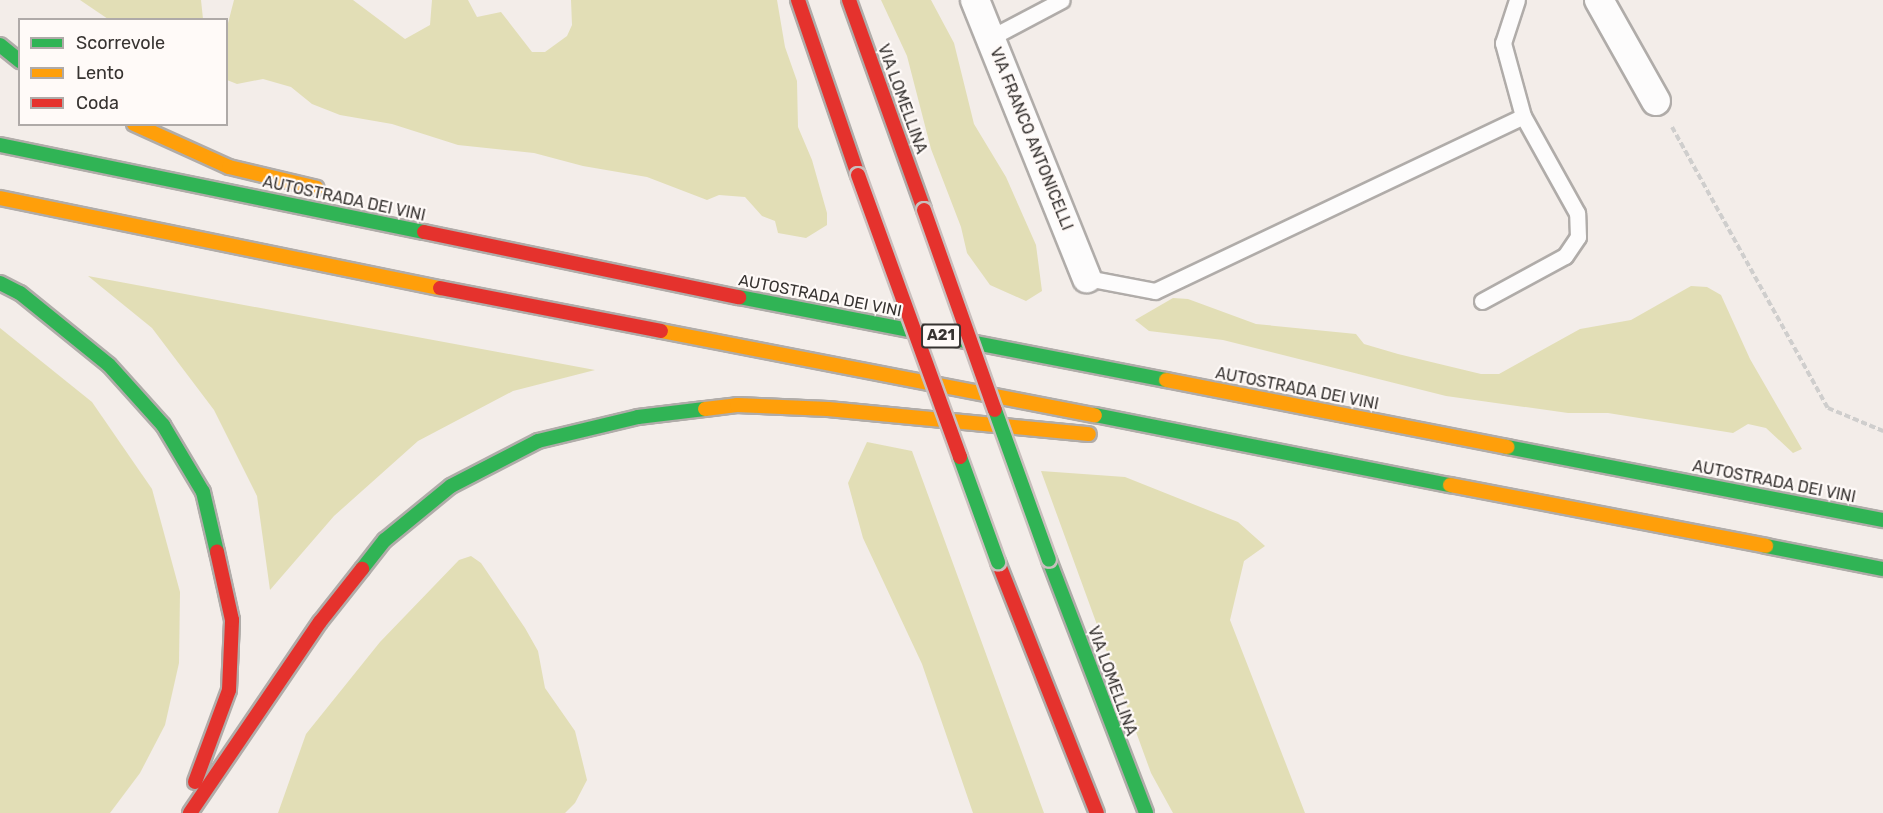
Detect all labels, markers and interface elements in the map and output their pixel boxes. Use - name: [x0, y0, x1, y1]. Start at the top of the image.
- legend: [18, 18, 228, 126]
- text: Scorrevole: [76, 32, 165, 54]
- street label: VIA LOMELLINA: [873, 41, 931, 157]
- street label: VIA FRANCO ANTONICELLI: [985, 44, 1077, 234]
- text: Lento: [76, 62, 124, 84]
- text: Coda: [76, 92, 119, 114]
- street label: AUTOSTRADA DEI VINI: [260, 172, 428, 226]
- street label: AUTOSTRADA DEI VINI: [736, 271, 904, 321]
- road number: A21: [920, 324, 962, 348]
- street label: AUTOSTRADA DEI VINI: [1213, 364, 1381, 414]
- street label: AUTOSTRADA DEI VINI: [1690, 457, 1858, 507]
- street label: VIA LOMELLINA: [1083, 623, 1141, 739]

